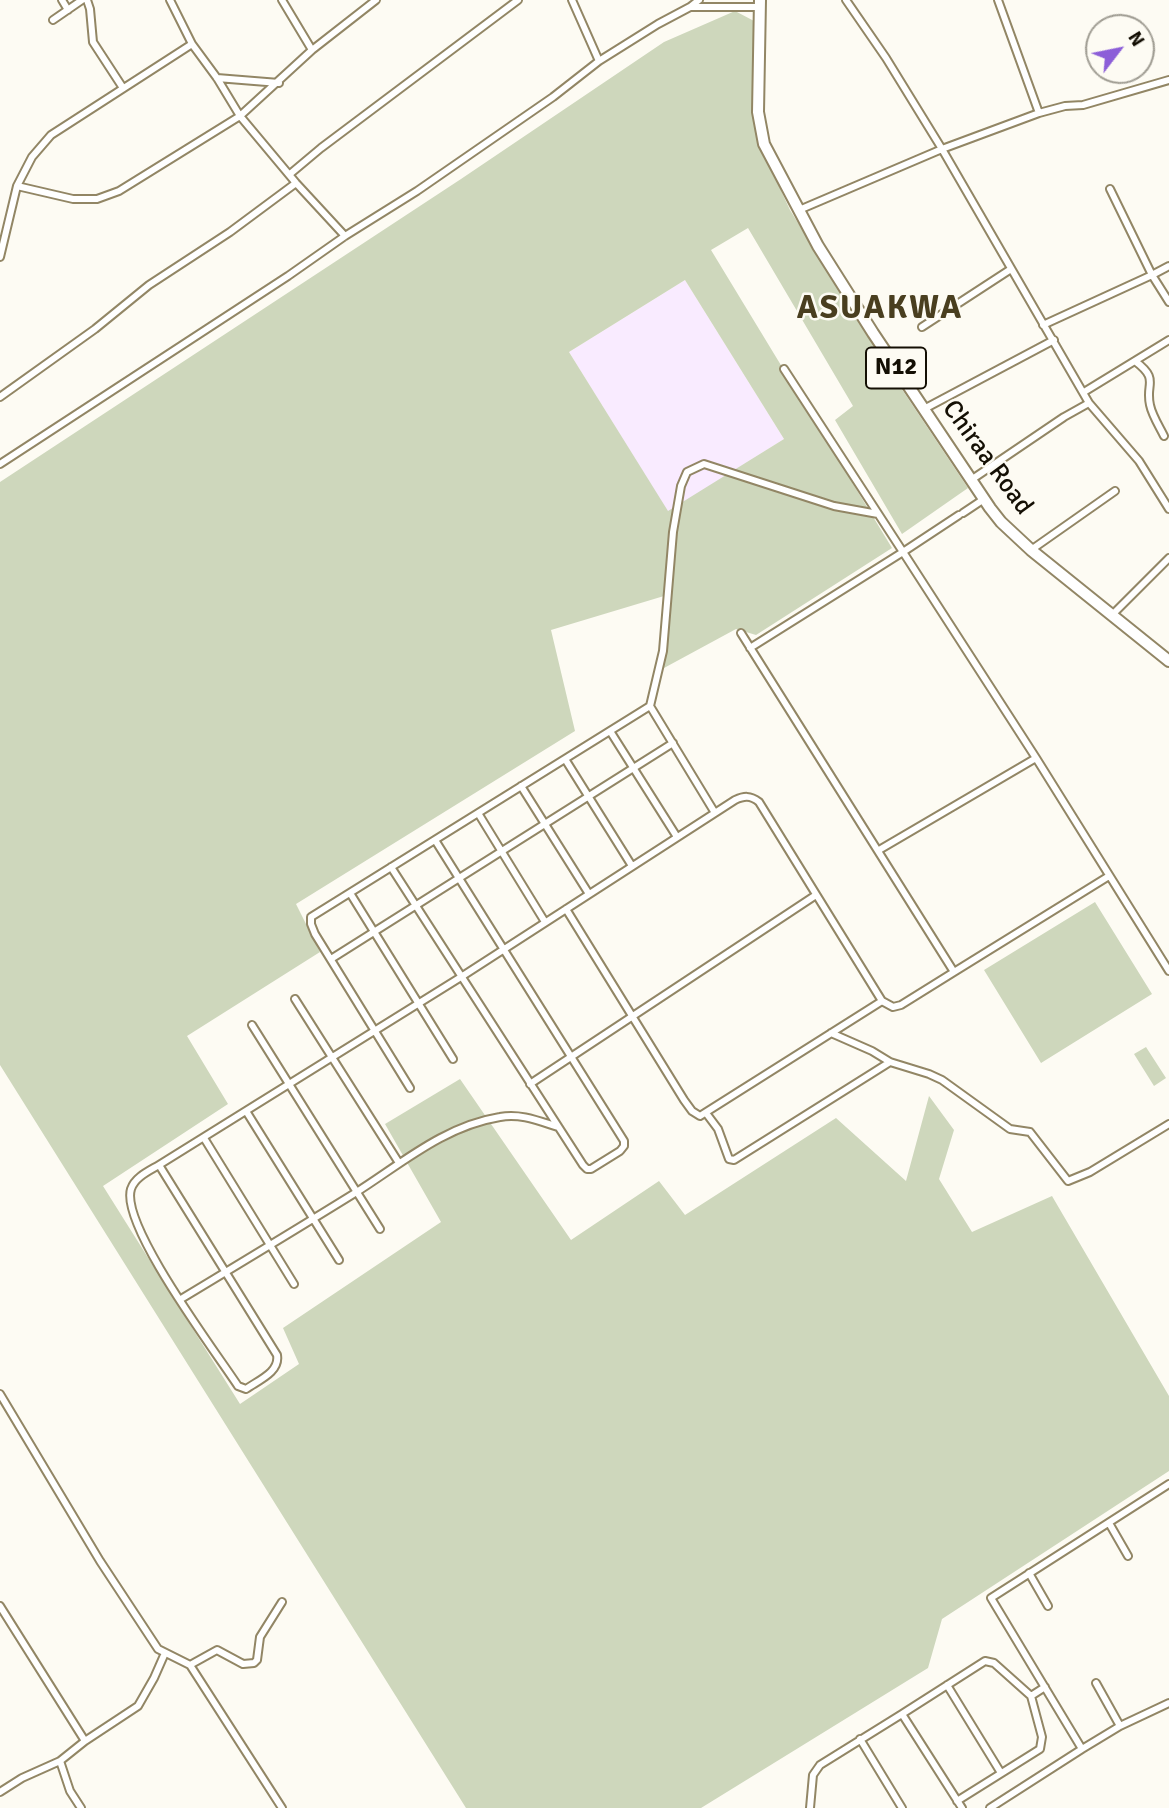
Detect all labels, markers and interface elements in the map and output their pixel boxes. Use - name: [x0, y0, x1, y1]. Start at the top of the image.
- north arrow: [1085, 14, 1155, 84]
- text: N: [1122, 27, 1150, 51]
- district label: ASUAKWA: [798, 289, 962, 329]
- road number: N12: [866, 348, 926, 388]
- street label: Chiraa Road: [935, 395, 1039, 521]

